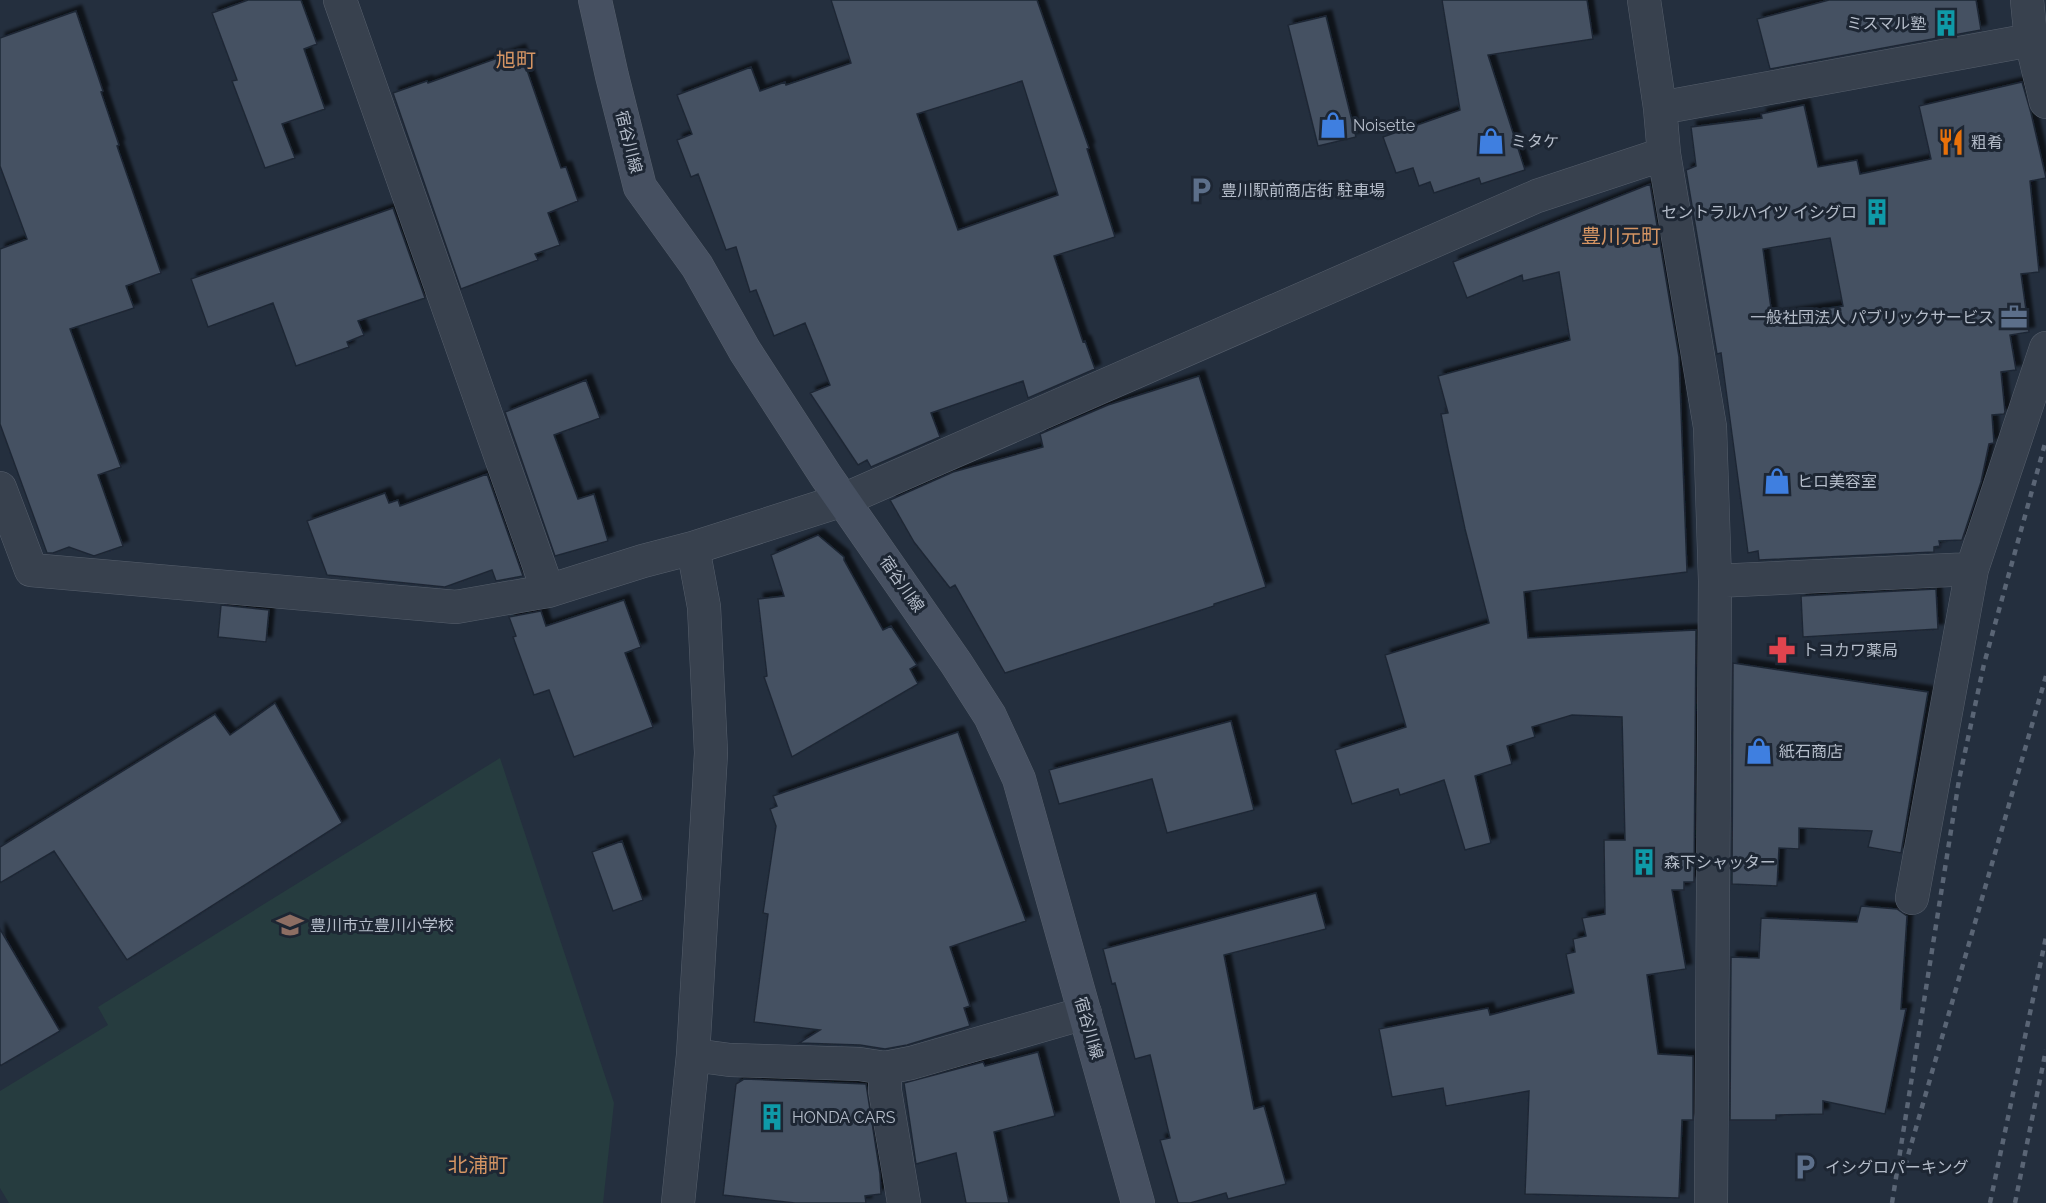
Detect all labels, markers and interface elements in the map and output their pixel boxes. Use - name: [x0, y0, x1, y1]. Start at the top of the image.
- building icon: ミスマル塾: [1931, 8, 1961, 38]
- place label: ミスマル塾: [1846, 14, 1926, 33]
- district label: 旭町: [496, 48, 536, 72]
- street label: 宿谷川線: [612, 109, 646, 175]
- shop icon: Noisette: [1318, 110, 1348, 140]
- place label: Noisette: [1353, 116, 1415, 135]
- shop icon: ミタケ: [1476, 126, 1506, 156]
- restaurant icon: 粗肴: [1936, 127, 1966, 157]
- place label: ミタケ: [1511, 132, 1559, 151]
- place label: 粗肴: [1971, 133, 2003, 152]
- parking icon: 豊川駅前商店街 駐車場: [1186, 175, 1216, 205]
- place label: 豊川駅前商店街 駐車場: [1221, 181, 1385, 200]
- building icon: セントラルハイツ イシグロ: [1862, 197, 1892, 227]
- place label: セントラルハイツ イシグロ: [1661, 203, 1857, 222]
- district label: 豊川元町: [1581, 224, 1661, 248]
- office icon: 一般社団法人 パブリックサービス: [1999, 302, 2029, 332]
- place label: 一般社団法人 パブリックサービス: [1750, 308, 1994, 327]
- shop icon: ヒロ美容室: [1762, 466, 1792, 496]
- place label: ヒロ美容室: [1797, 472, 1877, 491]
- street label: 宿谷川線: [876, 552, 928, 616]
- pharmacy icon: トヨカワ薬局: [1767, 635, 1797, 665]
- place label: トヨカワ薬局: [1802, 641, 1898, 660]
- shop icon: 紙石商店: [1744, 736, 1774, 766]
- place label: 紙石商店: [1779, 742, 1843, 761]
- building icon: 森下シャッター: [1629, 847, 1659, 877]
- place label: 森下シャッター: [1664, 853, 1776, 872]
- school or university icon: 豊川市立豊川小学校: [275, 910, 305, 940]
- place label: 豊川市立豊川小学校: [310, 916, 454, 935]
- street label: 宿谷川線: [1071, 995, 1107, 1061]
- building icon: HONDA CARS: [757, 1102, 787, 1132]
- place label: HONDA CARS: [792, 1108, 896, 1127]
- parking icon: イシグロパーキング: [1790, 1152, 1820, 1182]
- district label: 北浦町: [448, 1153, 508, 1177]
- place label: イシグロパーキング: [1825, 1158, 1969, 1177]

